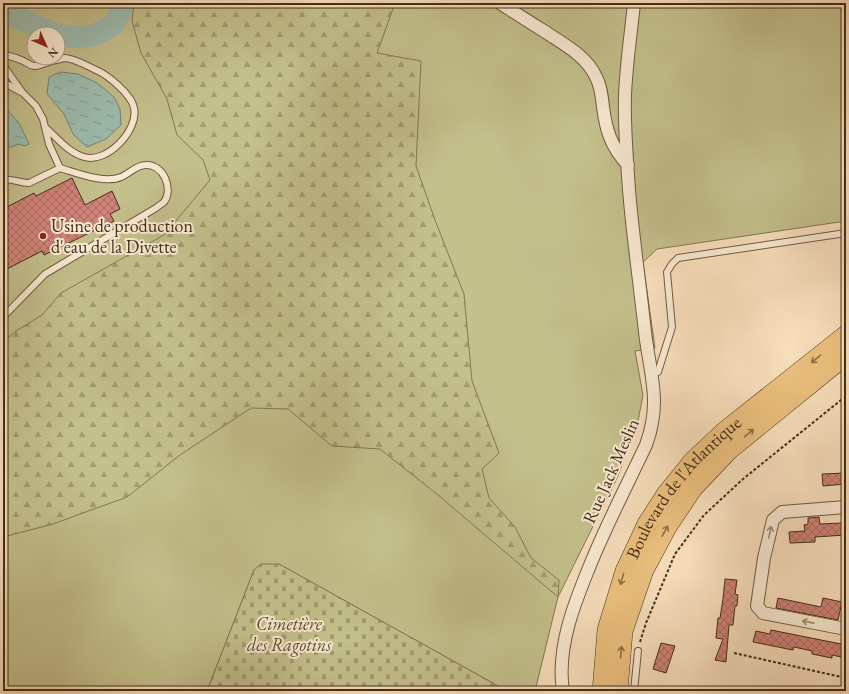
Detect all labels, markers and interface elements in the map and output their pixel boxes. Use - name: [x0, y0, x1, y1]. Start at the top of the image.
- north arrow: [26, 26, 66, 66]
- text: N: [45, 45, 61, 61]
- place label: Usine de production d'eau de la Divette: [51, 214, 194, 258]
- marker: Usine de production d'eau de la Divette: [38, 231, 48, 241]
- one-way arrow: [810, 355, 821, 364]
- street label: Boulevard de l'Atlantique: [620, 411, 746, 562]
- street label: Rue Jack Meslin: [577, 414, 644, 527]
- one-way arrow: [744, 429, 755, 438]
- one-way arrow: [661, 525, 669, 537]
- one-way arrow: [767, 526, 775, 539]
- one-way arrow: [618, 572, 625, 585]
- park label: Cimetière des Ragotins: [247, 612, 332, 657]
- one-way arrow: [802, 617, 815, 625]
- one-way arrow: [618, 646, 625, 659]

